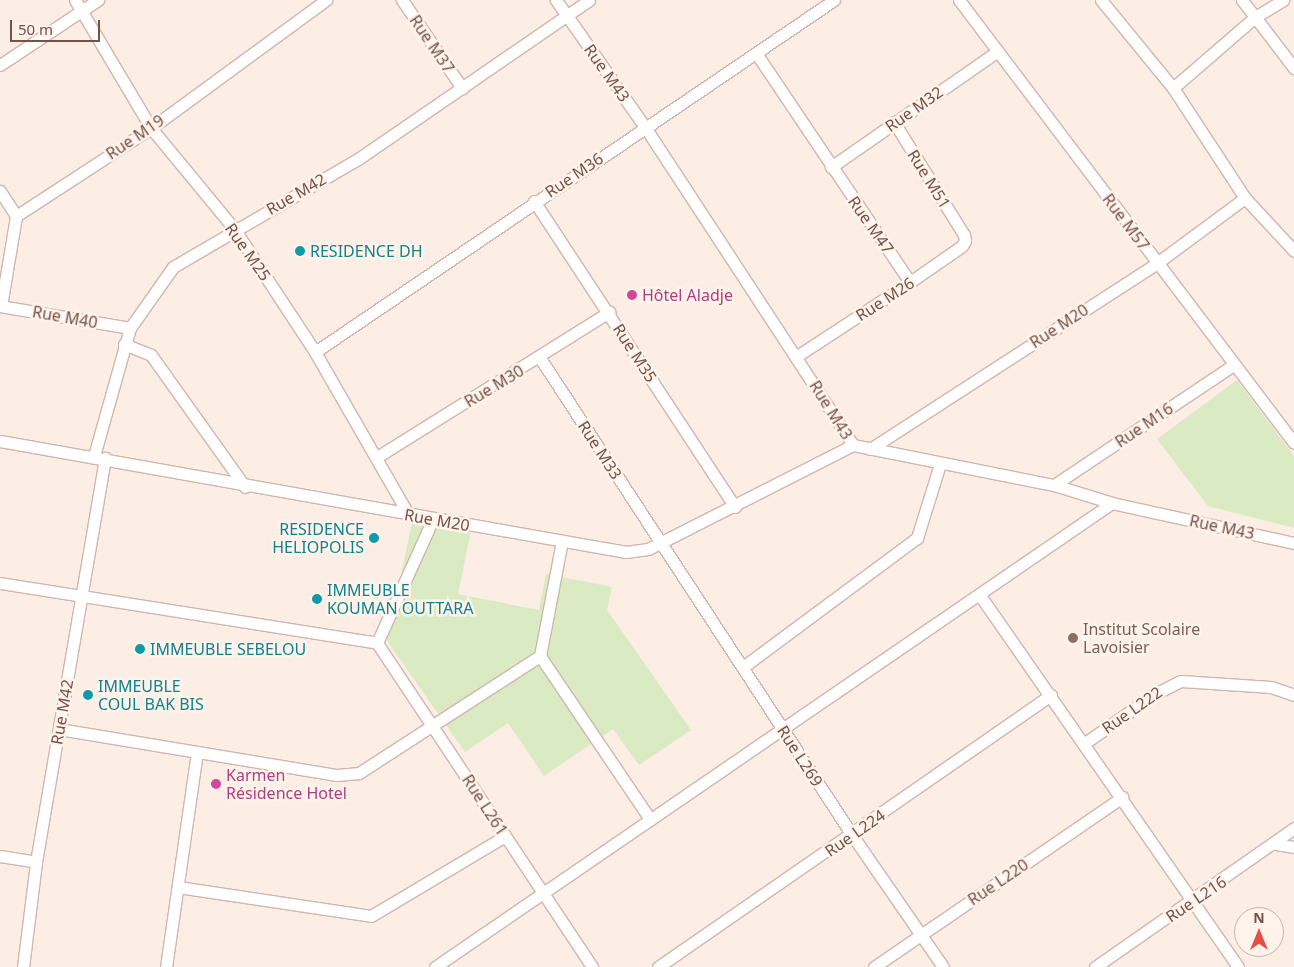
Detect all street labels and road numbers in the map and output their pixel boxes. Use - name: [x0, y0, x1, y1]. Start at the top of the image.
- street label: Rue M37: [406, 11, 458, 77]
- street label: Rue M43: [580, 41, 634, 105]
- street label: Rue M32: [882, 82, 946, 136]
- street label: Rue M19: [102, 111, 168, 163]
- street label: Rue M51: [903, 146, 955, 212]
- street label: Rue M36: [541, 149, 607, 201]
- street label: Rue M42: [263, 169, 329, 219]
- street label: Rue M57: [1099, 190, 1153, 254]
- street label: Rue M47: [844, 193, 898, 257]
- street label: Rue M25: [221, 220, 275, 284]
- street label: Rue M26: [852, 273, 918, 325]
- street label: Rue M20: [1026, 300, 1092, 352]
- street label: Rue M40: [31, 302, 99, 332]
- street label: Rue M35: [609, 320, 661, 386]
- street label: Rue M30: [461, 361, 527, 411]
- street label: Rue M43: [805, 377, 857, 443]
- street label: Rue M16: [1111, 399, 1177, 451]
- street label: Rue M33: [574, 417, 626, 483]
- street label: Rue M20: [403, 505, 471, 535]
- street label: Rue M43: [1188, 511, 1256, 543]
- street label: Rue M42: [47, 678, 77, 746]
- street label: Rue L222: [1098, 682, 1166, 738]
- street label: Rue L269: [773, 722, 827, 790]
- street label: Rue L261: [458, 771, 512, 839]
- street label: Rue L224: [821, 805, 889, 861]
- street label: Rue L220: [964, 855, 1032, 909]
- street label: Rue L216: [1162, 872, 1230, 926]

